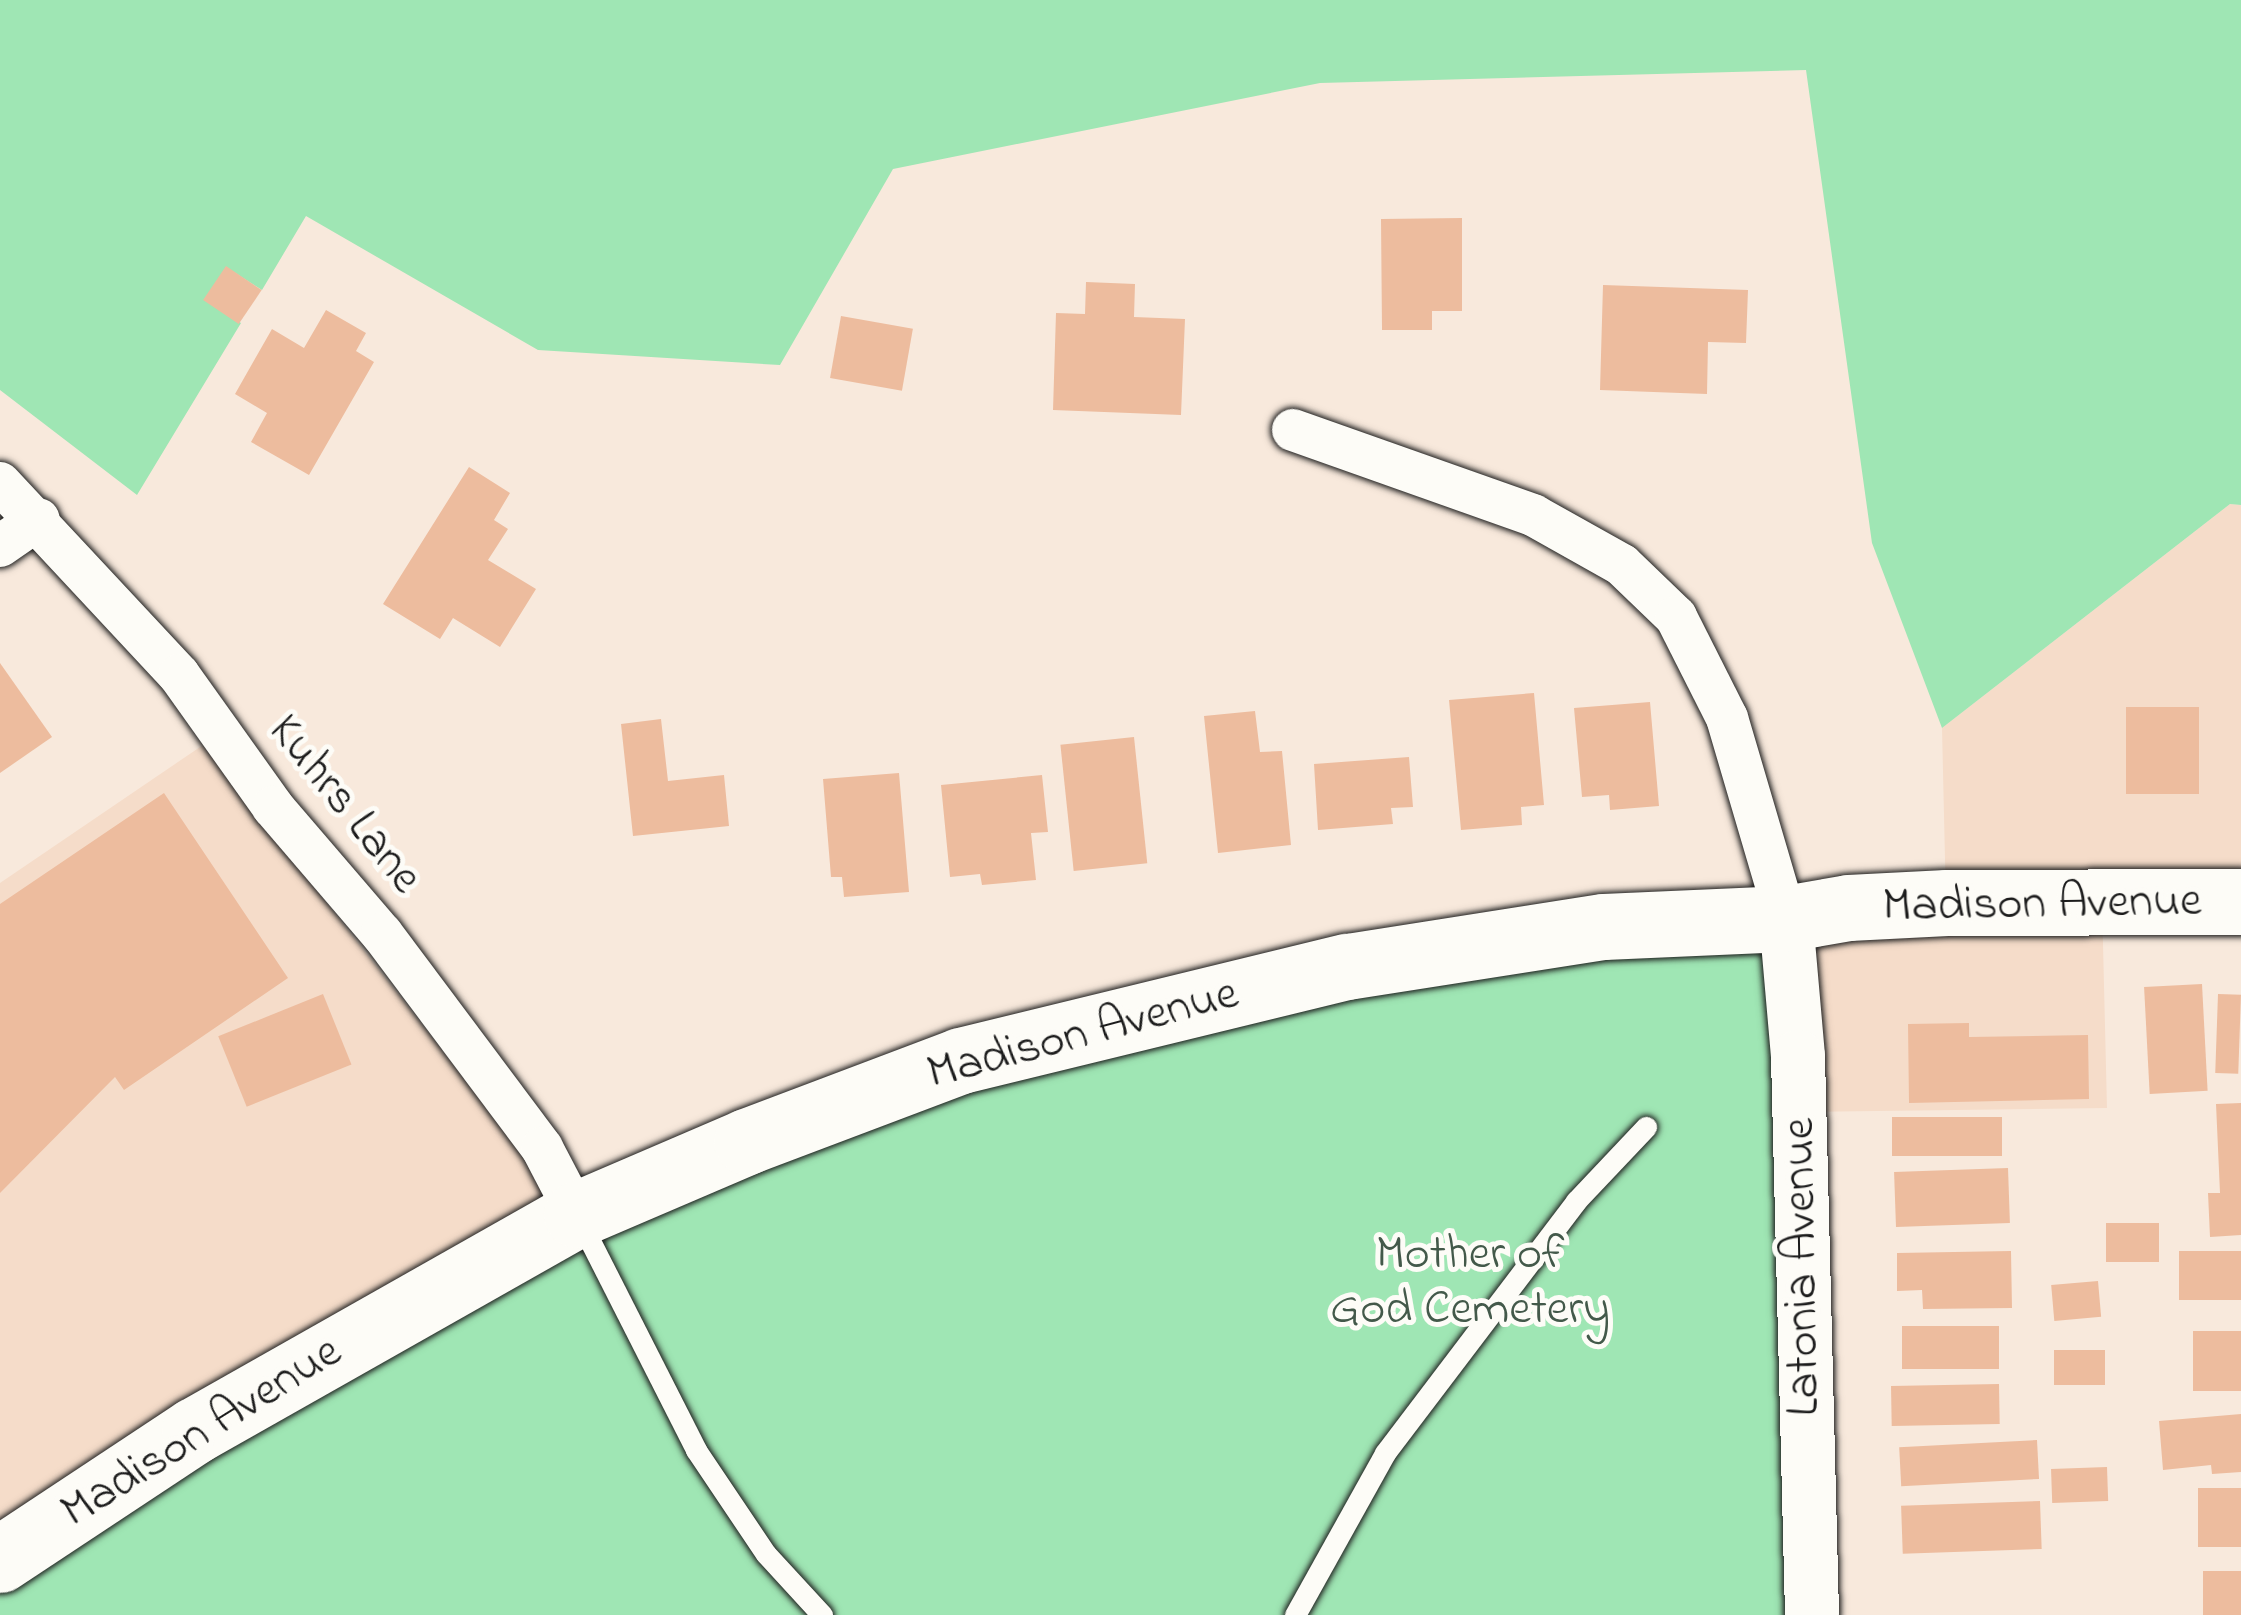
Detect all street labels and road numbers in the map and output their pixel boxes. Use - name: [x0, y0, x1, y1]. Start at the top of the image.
- street label: Kuhrs Lane: [254, 704, 434, 906]
- street label: Madison Avenue: [1882, 873, 2202, 937]
- street label: Madison Avenue: [921, 966, 1245, 1104]
- street label: Latonia Avenue: [1772, 1117, 1834, 1417]
- street label: Madison Avenue: [51, 1324, 353, 1542]

